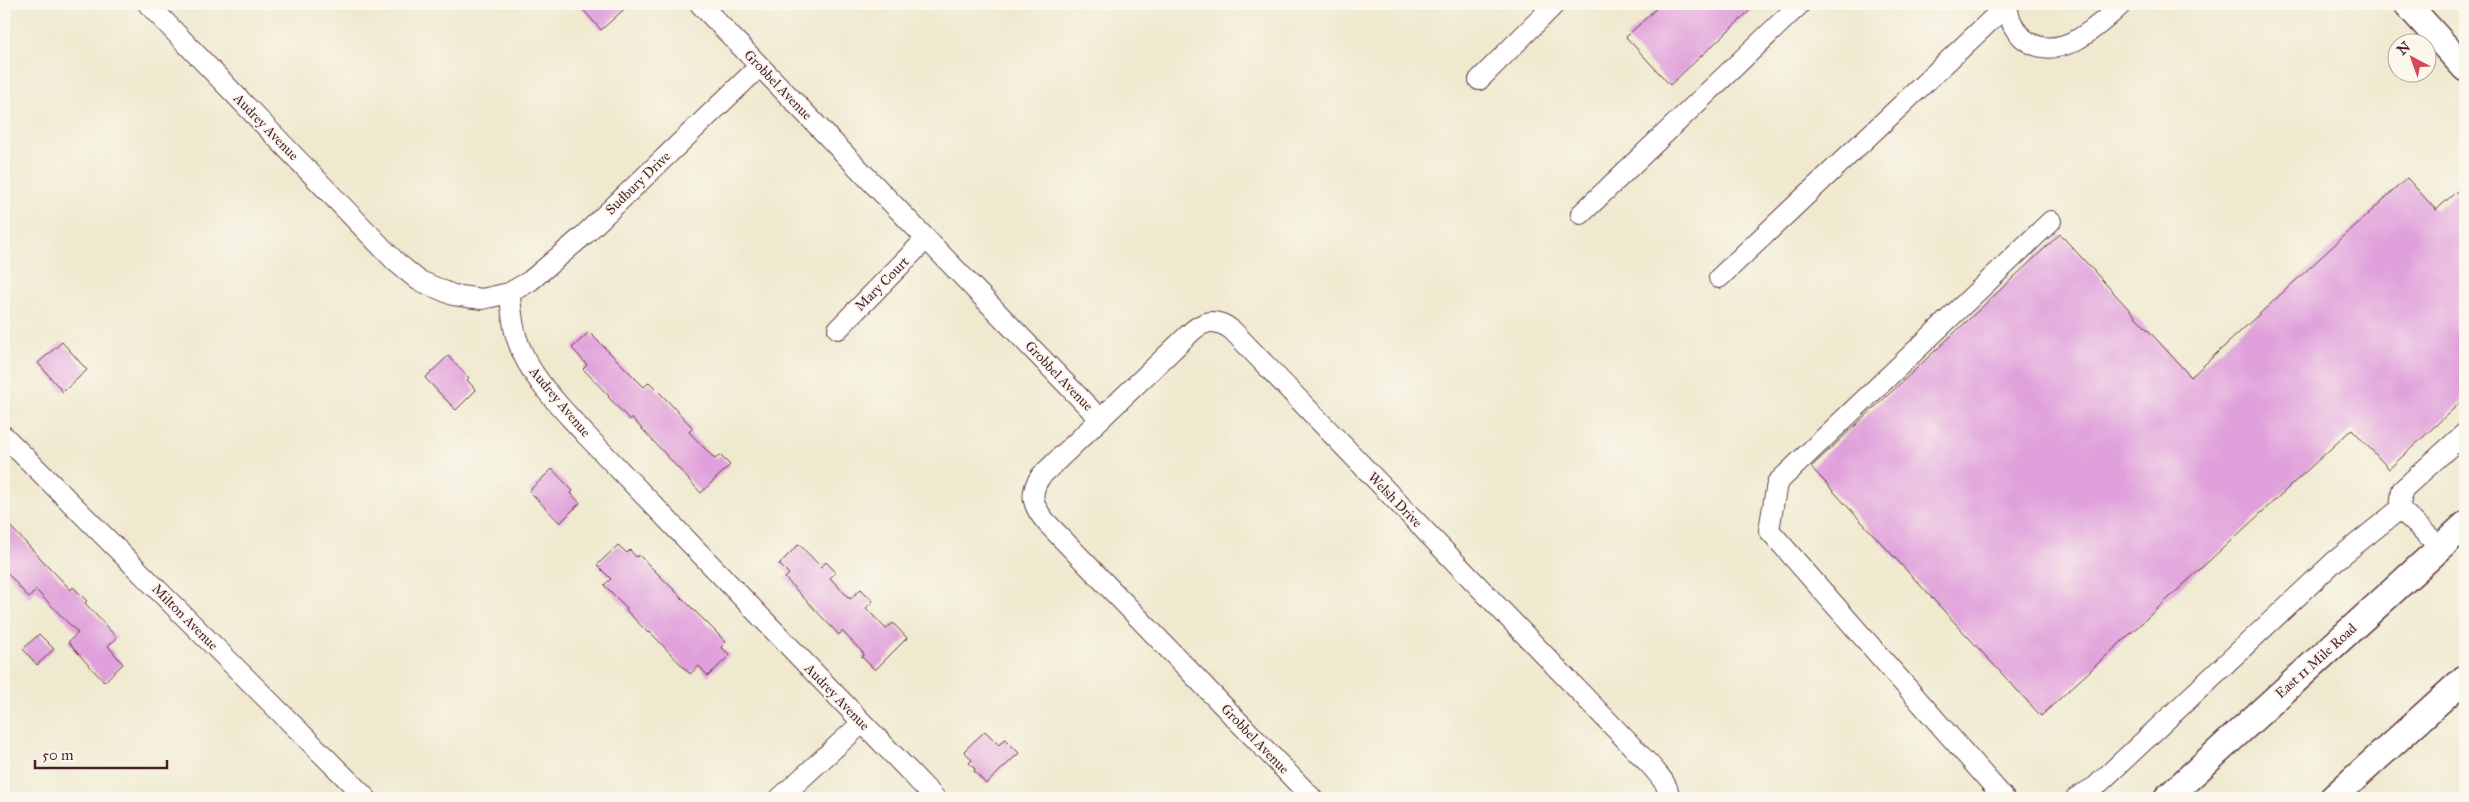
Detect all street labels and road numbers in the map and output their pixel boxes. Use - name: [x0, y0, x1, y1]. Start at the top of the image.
- street label: Grobbel Avenue: [740, 46, 816, 124]
- street label: Audrey Avenue: [229, 89, 302, 164]
- street label: Sudbury Drive: [602, 148, 674, 218]
- street label: Mary Court: [851, 253, 913, 315]
- street label: Grobbel Avenue: [1021, 337, 1097, 415]
- street label: Audrey Avenue: [525, 363, 594, 441]
- street label: Welsh Drive: [1364, 469, 1426, 531]
- street label: Milton Avenue: [148, 580, 222, 654]
- street label: East 11 Mile Road: [2272, 620, 2360, 702]
- street label: Audrey Avenue: [800, 659, 873, 734]
- street label: Grobbel Avenue: [1217, 700, 1293, 778]

